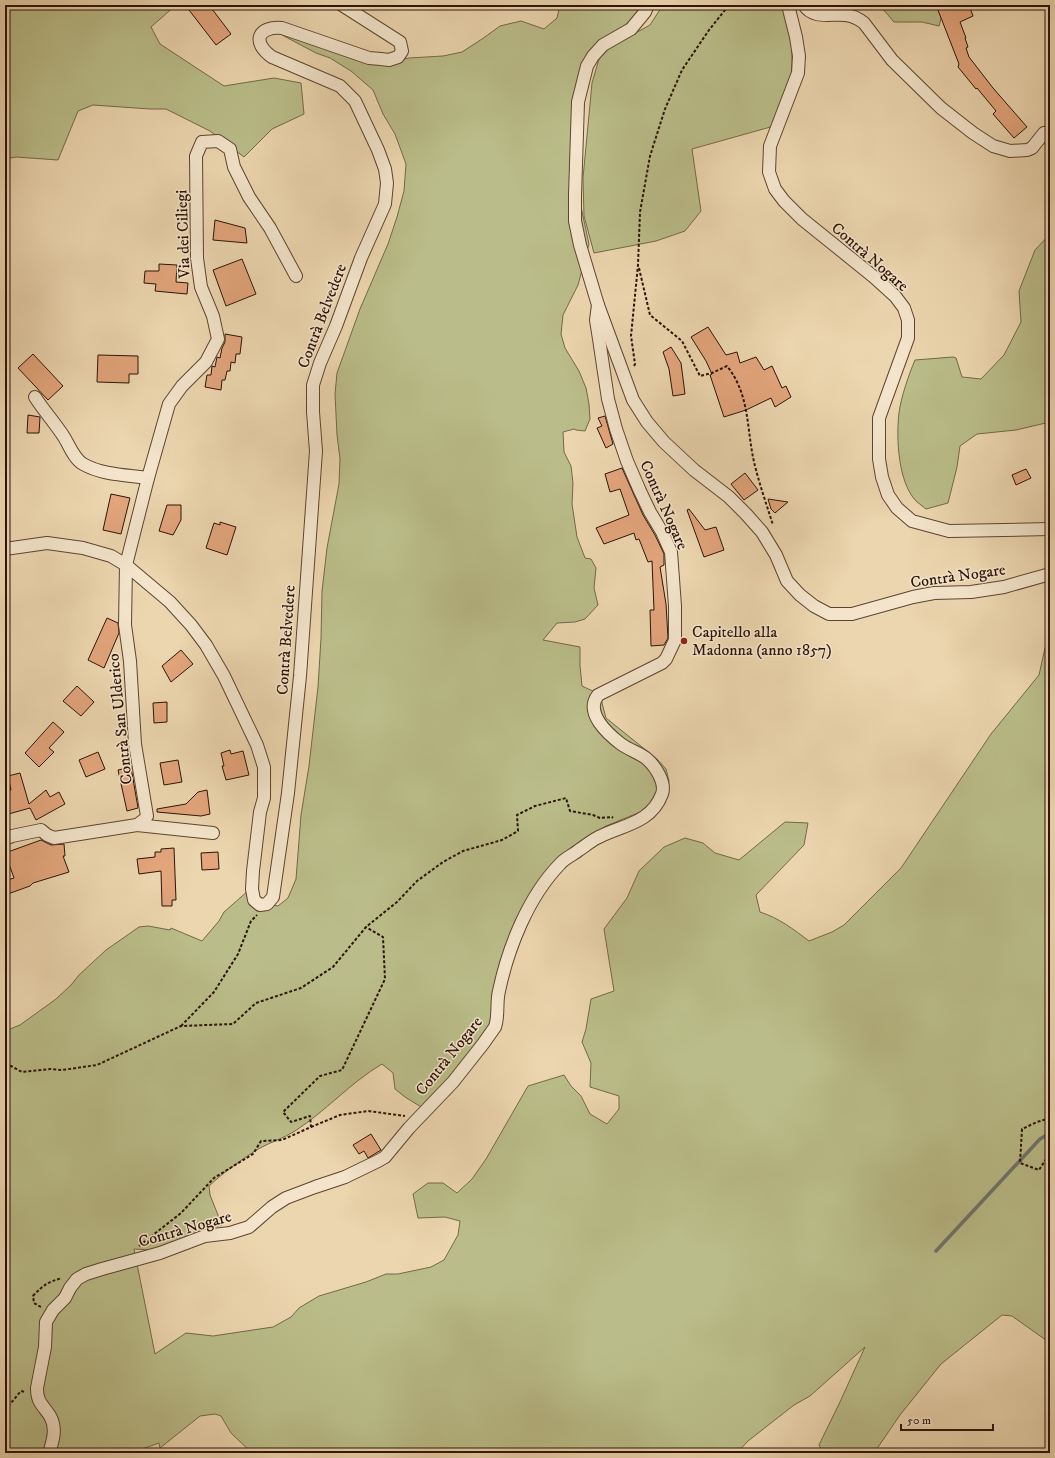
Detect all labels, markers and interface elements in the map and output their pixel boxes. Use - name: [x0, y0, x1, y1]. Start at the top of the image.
- street label: Via dei Ciliegi: [171, 189, 195, 280]
- street label: Contrà Nogare: [827, 218, 913, 296]
- street label: Contrà Belvedere: [293, 261, 351, 371]
- street label: Contrà Nogare: [635, 457, 693, 553]
- street label: Contrà Nogare: [909, 559, 1007, 593]
- street label: Contrà Belvedere: [272, 584, 300, 696]
- place label: Capitello alla Madonna (anno 1857): [692, 622, 832, 660]
- marker: Capitello alla Madonna (anno 1857): [679, 636, 689, 646]
- street label: Contrà San Ulderico: [103, 652, 137, 785]
- street label: Contrà Nogare: [411, 1012, 487, 1099]
- street label: Contrà Nogare: [136, 1206, 234, 1252]
- scale bar: [901, 1406, 993, 1432]
- text: 50 m: [907, 1413, 931, 1428]

